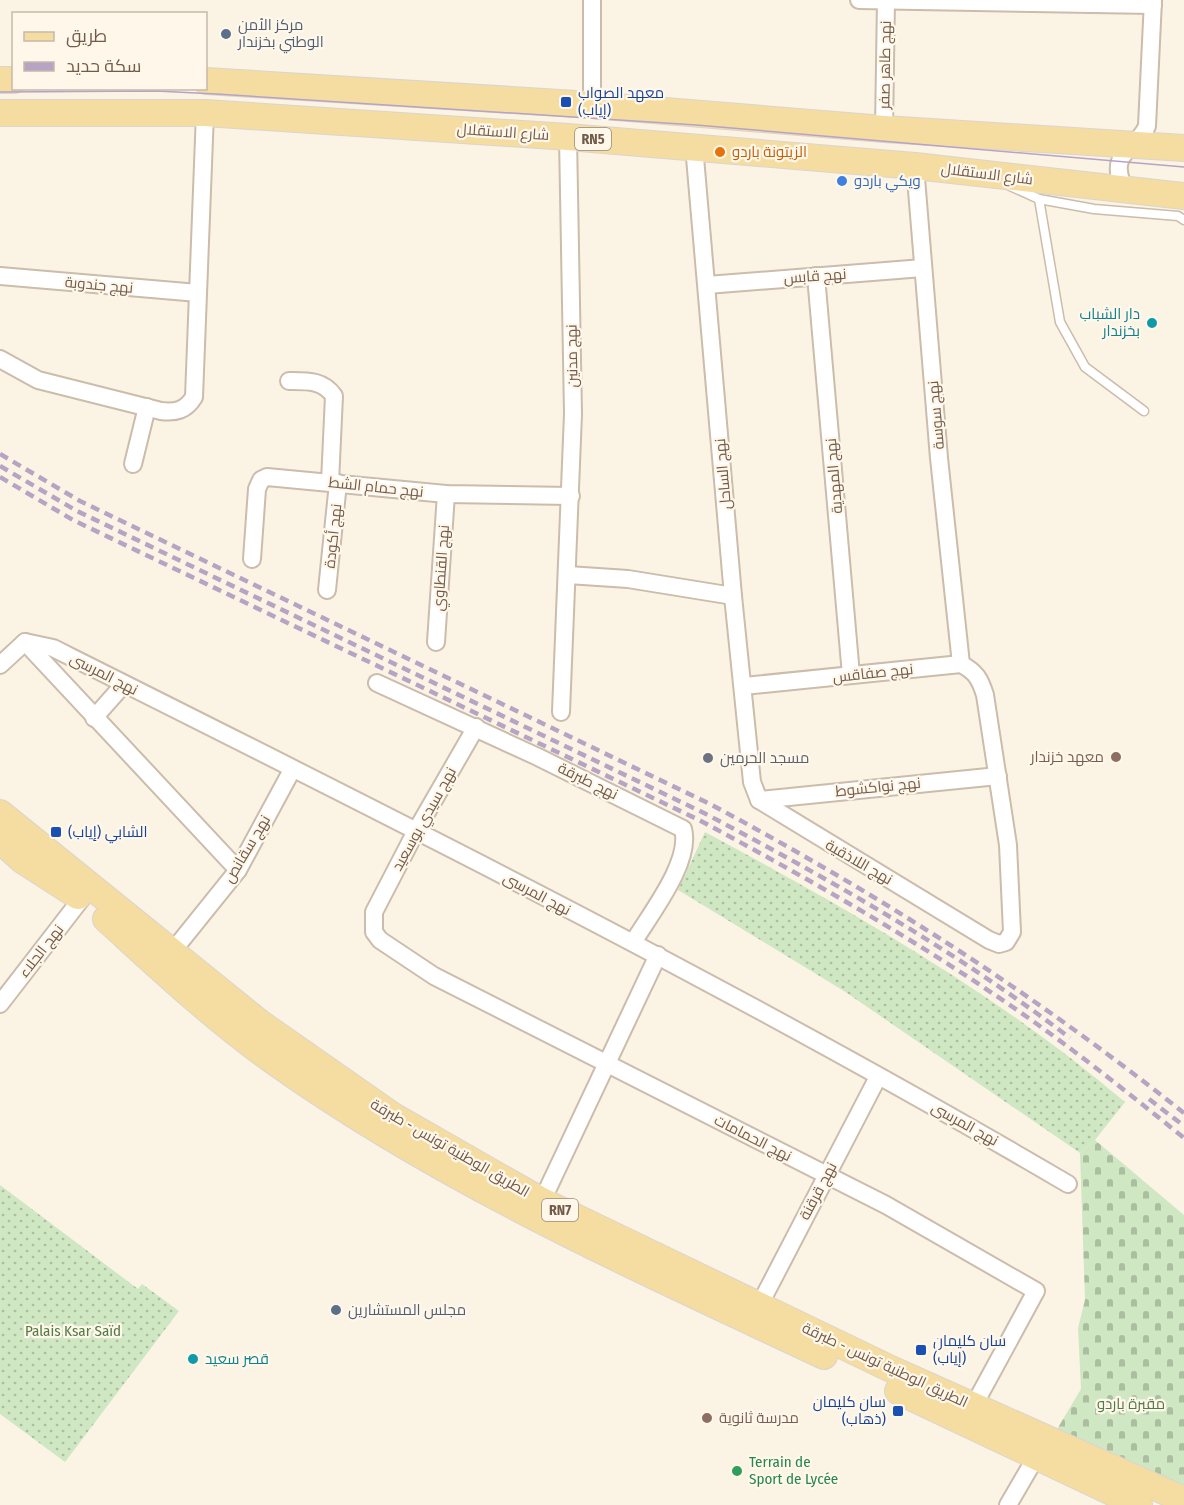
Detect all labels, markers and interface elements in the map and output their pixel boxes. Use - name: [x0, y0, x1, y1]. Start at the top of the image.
- legend: [12, 12, 207, 90]
- place label: مركز الأمن الوطني بخزندار: [237, 16, 324, 54]
- street label: نهج طاهر صفر: [875, 20, 897, 111]
- text: طريق: [66, 25, 107, 48]
- marker: مركز الأمن الوطني بخزندار: [219, 27, 233, 41]
- text: سكة حديد: [66, 55, 141, 77]
- place label: معهد الصواب (إياب): [578, 84, 664, 119]
- marker: معهد الصواب (إياب): [559, 95, 573, 109]
- street label: شارع الاستقلال: [456, 120, 550, 146]
- road number: RN5: [575, 128, 611, 150]
- place label: الزيتونة باردو: [732, 143, 807, 161]
- marker: الزيتونة باردو: [713, 145, 727, 159]
- street label: شارع الاستقلال: [940, 159, 1034, 191]
- place label: ويكي باردو: [854, 172, 921, 193]
- marker: ويكي باردو: [835, 174, 849, 188]
- street label: نهج قابس: [783, 265, 847, 289]
- street label: نهج جندوبة: [64, 273, 134, 299]
- place label: دار الشباب بخزندار: [1080, 305, 1140, 340]
- marker: دار الشباب بخزندار: [1145, 316, 1159, 330]
- street label: نهج مدنين: [562, 324, 584, 388]
- street label: نهج سوسة: [924, 380, 950, 450]
- street label: نهج المهدية: [822, 437, 848, 515]
- street label: نهج الساحل: [711, 438, 737, 510]
- street label: نهج حمام الشط: [327, 473, 425, 503]
- street label: نهج أكودة: [320, 503, 347, 569]
- street label: نهج القنطاوي: [429, 524, 456, 612]
- street label: نهج المرسى: [66, 649, 141, 701]
- street label: نهج صفاقس: [832, 660, 914, 688]
- place label: معهد خزندار: [1030, 748, 1104, 767]
- place label: مسجد الحرمين: [720, 749, 809, 768]
- marker: معهد خزندار: [1109, 750, 1123, 764]
- marker: مسجد الحرمين: [701, 751, 715, 765]
- street label: نهج طبرقة: [554, 759, 621, 805]
- street label: نهج سيدي بوسعيد: [388, 764, 463, 875]
- street label: نهج نواكشوط: [834, 774, 922, 802]
- street label: نهج سقانص: [220, 812, 276, 887]
- place label: الشابي (إياب): [68, 823, 147, 844]
- marker: الشابي (إياب): [49, 825, 63, 839]
- street label: نهج اللاذقية: [821, 836, 896, 890]
- street label: نهج المرسى: [499, 869, 574, 921]
- street label: نهج الجلاء: [15, 921, 69, 982]
- street label: الطريق الوطنية تونس - طبرقة: [367, 1095, 533, 1202]
- street label: نهج المرسى: [927, 1098, 1002, 1152]
- street label: نهج الحمامات: [710, 1111, 795, 1167]
- street label: نهج قرقنة: [795, 1159, 842, 1224]
- road number: RN7: [542, 1199, 578, 1221]
- place label: مجلس المستشارين: [348, 1301, 466, 1320]
- marker: مجلس المستشارين: [329, 1303, 343, 1317]
- street label: الطريق الوطنية تونس - طبرقة: [799, 1319, 971, 1412]
- park label: Palais Ksar Saïd: [25, 1322, 121, 1340]
- place label: سان كليمان (إياب): [933, 1332, 1006, 1367]
- marker: سان كليمان (إياب): [914, 1343, 928, 1357]
- place label: قصر سعيد: [205, 1350, 269, 1368]
- marker: قصر سعيد: [186, 1352, 200, 1366]
- place label: سان كليمان (ذهاب): [813, 1393, 886, 1428]
- park label: مقبرة باردو: [1097, 1395, 1165, 1413]
- marker: سان كليمان (ذهاب): [891, 1404, 905, 1418]
- place label: مدرسة ثانوية: [719, 1409, 799, 1427]
- marker: مدرسة ثانوية: [700, 1411, 714, 1425]
- place label: Terrain de Sport de Lycée: [749, 1453, 838, 1488]
- marker: Terrain de Sport de Lycée: [730, 1464, 744, 1478]

